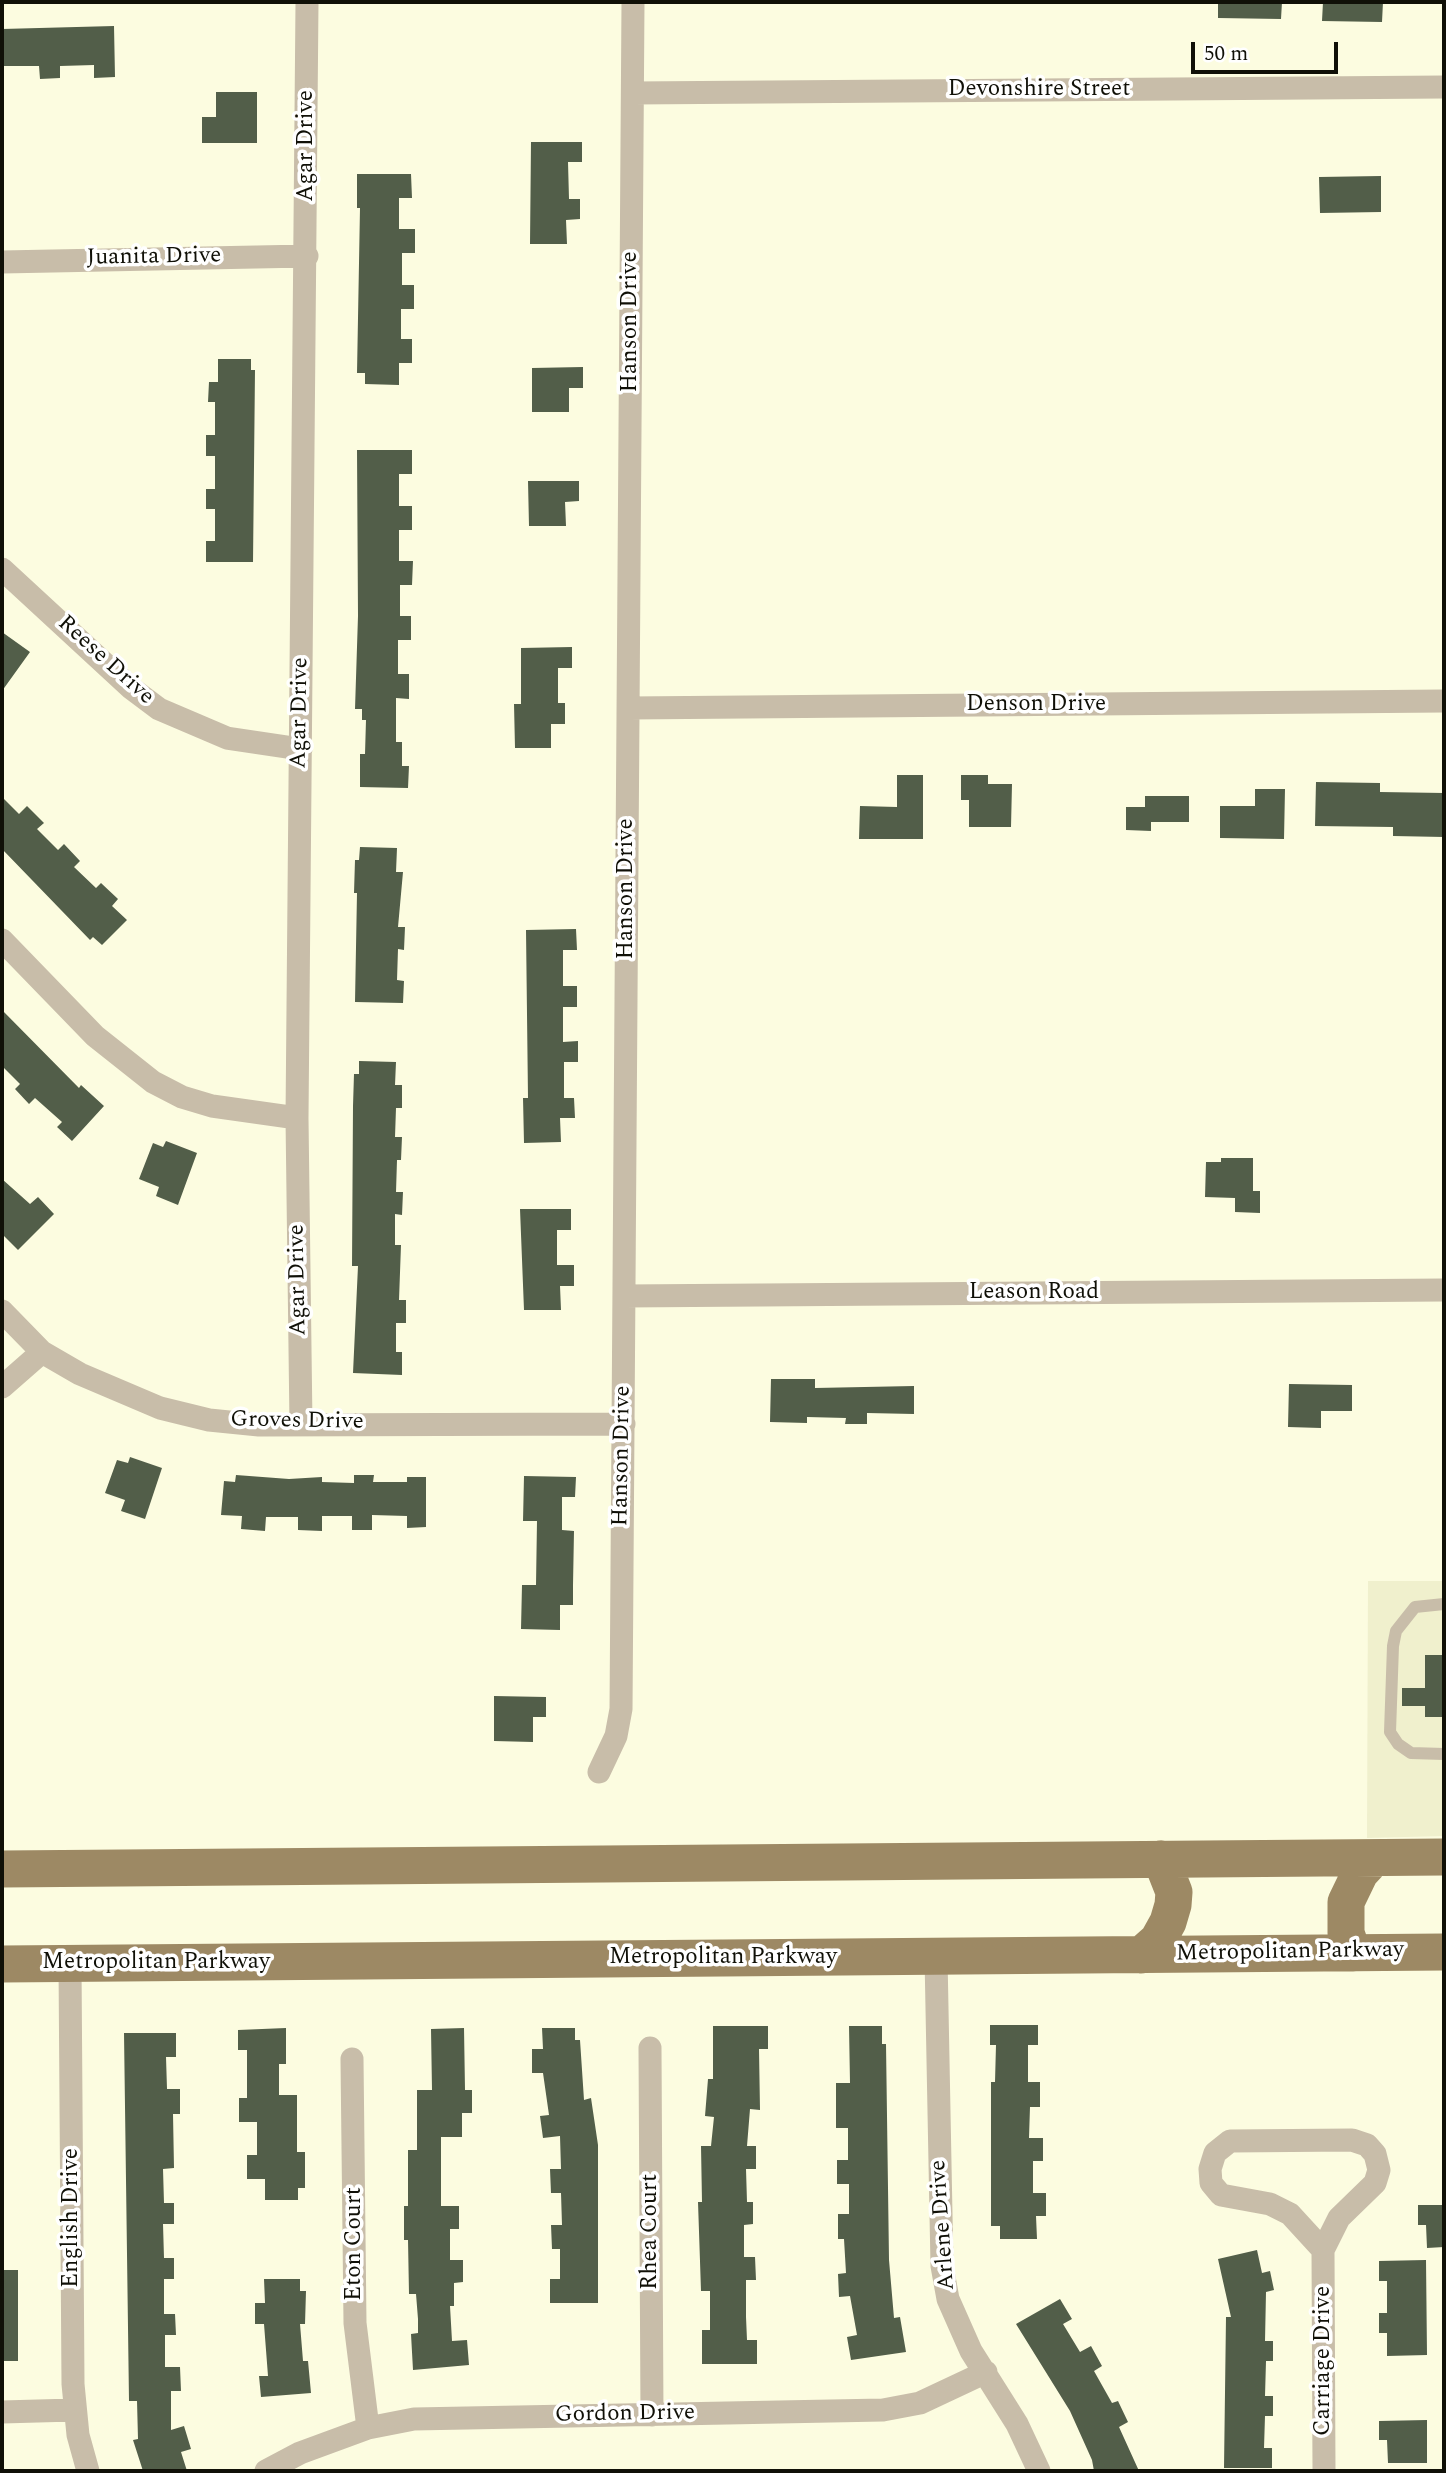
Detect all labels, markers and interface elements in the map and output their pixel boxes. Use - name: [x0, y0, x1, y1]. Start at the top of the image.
- scale bar: [1194, 28, 1341, 72]
- text: 50 m: [1204, 38, 1248, 70]
- street label: Devonshire Street: [948, 76, 1130, 104]
- street label: Agar Drive: [293, 90, 321, 202]
- street label: Juanita Drive: [86, 243, 222, 273]
- street label: Hanson Drive: [617, 251, 645, 393]
- street label: Reese Drive: [51, 610, 159, 712]
- street label: Agar Drive: [286, 657, 316, 769]
- street label: Denson Drive: [966, 691, 1106, 719]
- street label: Hanson Drive: [613, 818, 641, 960]
- street label: Agar Drive: [284, 1224, 314, 1336]
- street label: Leason Road: [969, 1279, 1099, 1307]
- street label: Hanson Drive: [608, 1385, 638, 1527]
- street label: Groves Drive: [230, 1407, 364, 1437]
- street label: Metropolitan Parkway: [1176, 1937, 1404, 1969]
- street label: Metropolitan Parkway: [609, 1944, 837, 1972]
- street label: Metropolitan Parkway: [42, 1949, 270, 1977]
- street label: English Drive: [58, 2148, 86, 2288]
- street label: Arlene Drive: [926, 2159, 962, 2291]
- street label: Rhea Court: [637, 2174, 665, 2290]
- street label: Eton Court: [341, 2187, 369, 2301]
- street label: Carriage Drive: [1310, 2286, 1338, 2436]
- street label: Gordon Drive: [555, 2400, 695, 2430]

